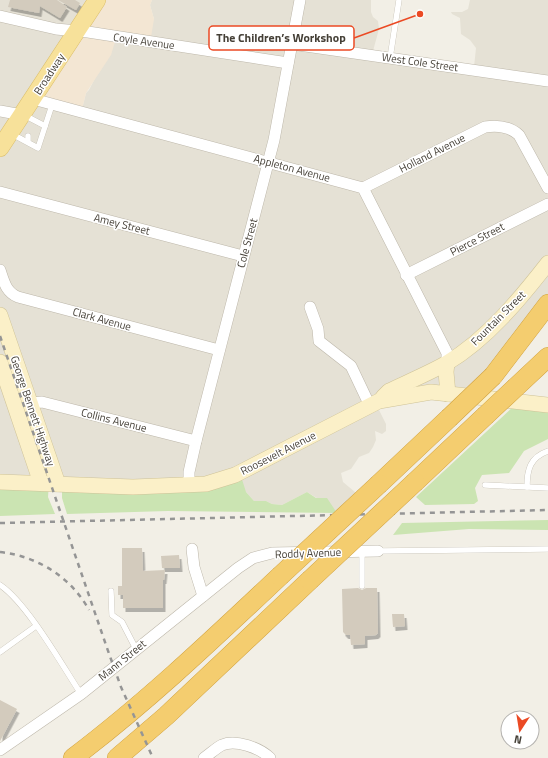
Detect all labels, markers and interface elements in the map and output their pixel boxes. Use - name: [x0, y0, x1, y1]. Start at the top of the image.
- callout: The Children’s Workshop: [209, 26, 354, 50]
- text: The Children’s Workshop: [216, 28, 346, 47]
- street label: Coyle Avenue: [112, 29, 176, 53]
- street label: Broadway: [30, 49, 69, 98]
- street label: West Cole Street: [381, 49, 459, 75]
- street label: Holland Avenue: [396, 129, 468, 177]
- street label: Appleton Avenue: [252, 150, 332, 186]
- street label: Amey Street: [92, 209, 152, 239]
- street label: Cole Street: [233, 216, 261, 269]
- street label: Pierce Street: [447, 218, 507, 260]
- street label: Fountain Street: [467, 287, 529, 349]
- street label: Clark Avenue: [71, 304, 133, 335]
- street label: George Bennett Highway: [7, 354, 60, 469]
- street label: Collins Avenue: [80, 404, 149, 436]
- street label: Roosevelt Avenue: [237, 427, 319, 479]
- street label: Roddy Avenue: [275, 544, 342, 562]
- street label: Mann Street: [95, 636, 149, 684]
- north arrow: [500, 710, 540, 750]
- text: N: [513, 731, 523, 748]

